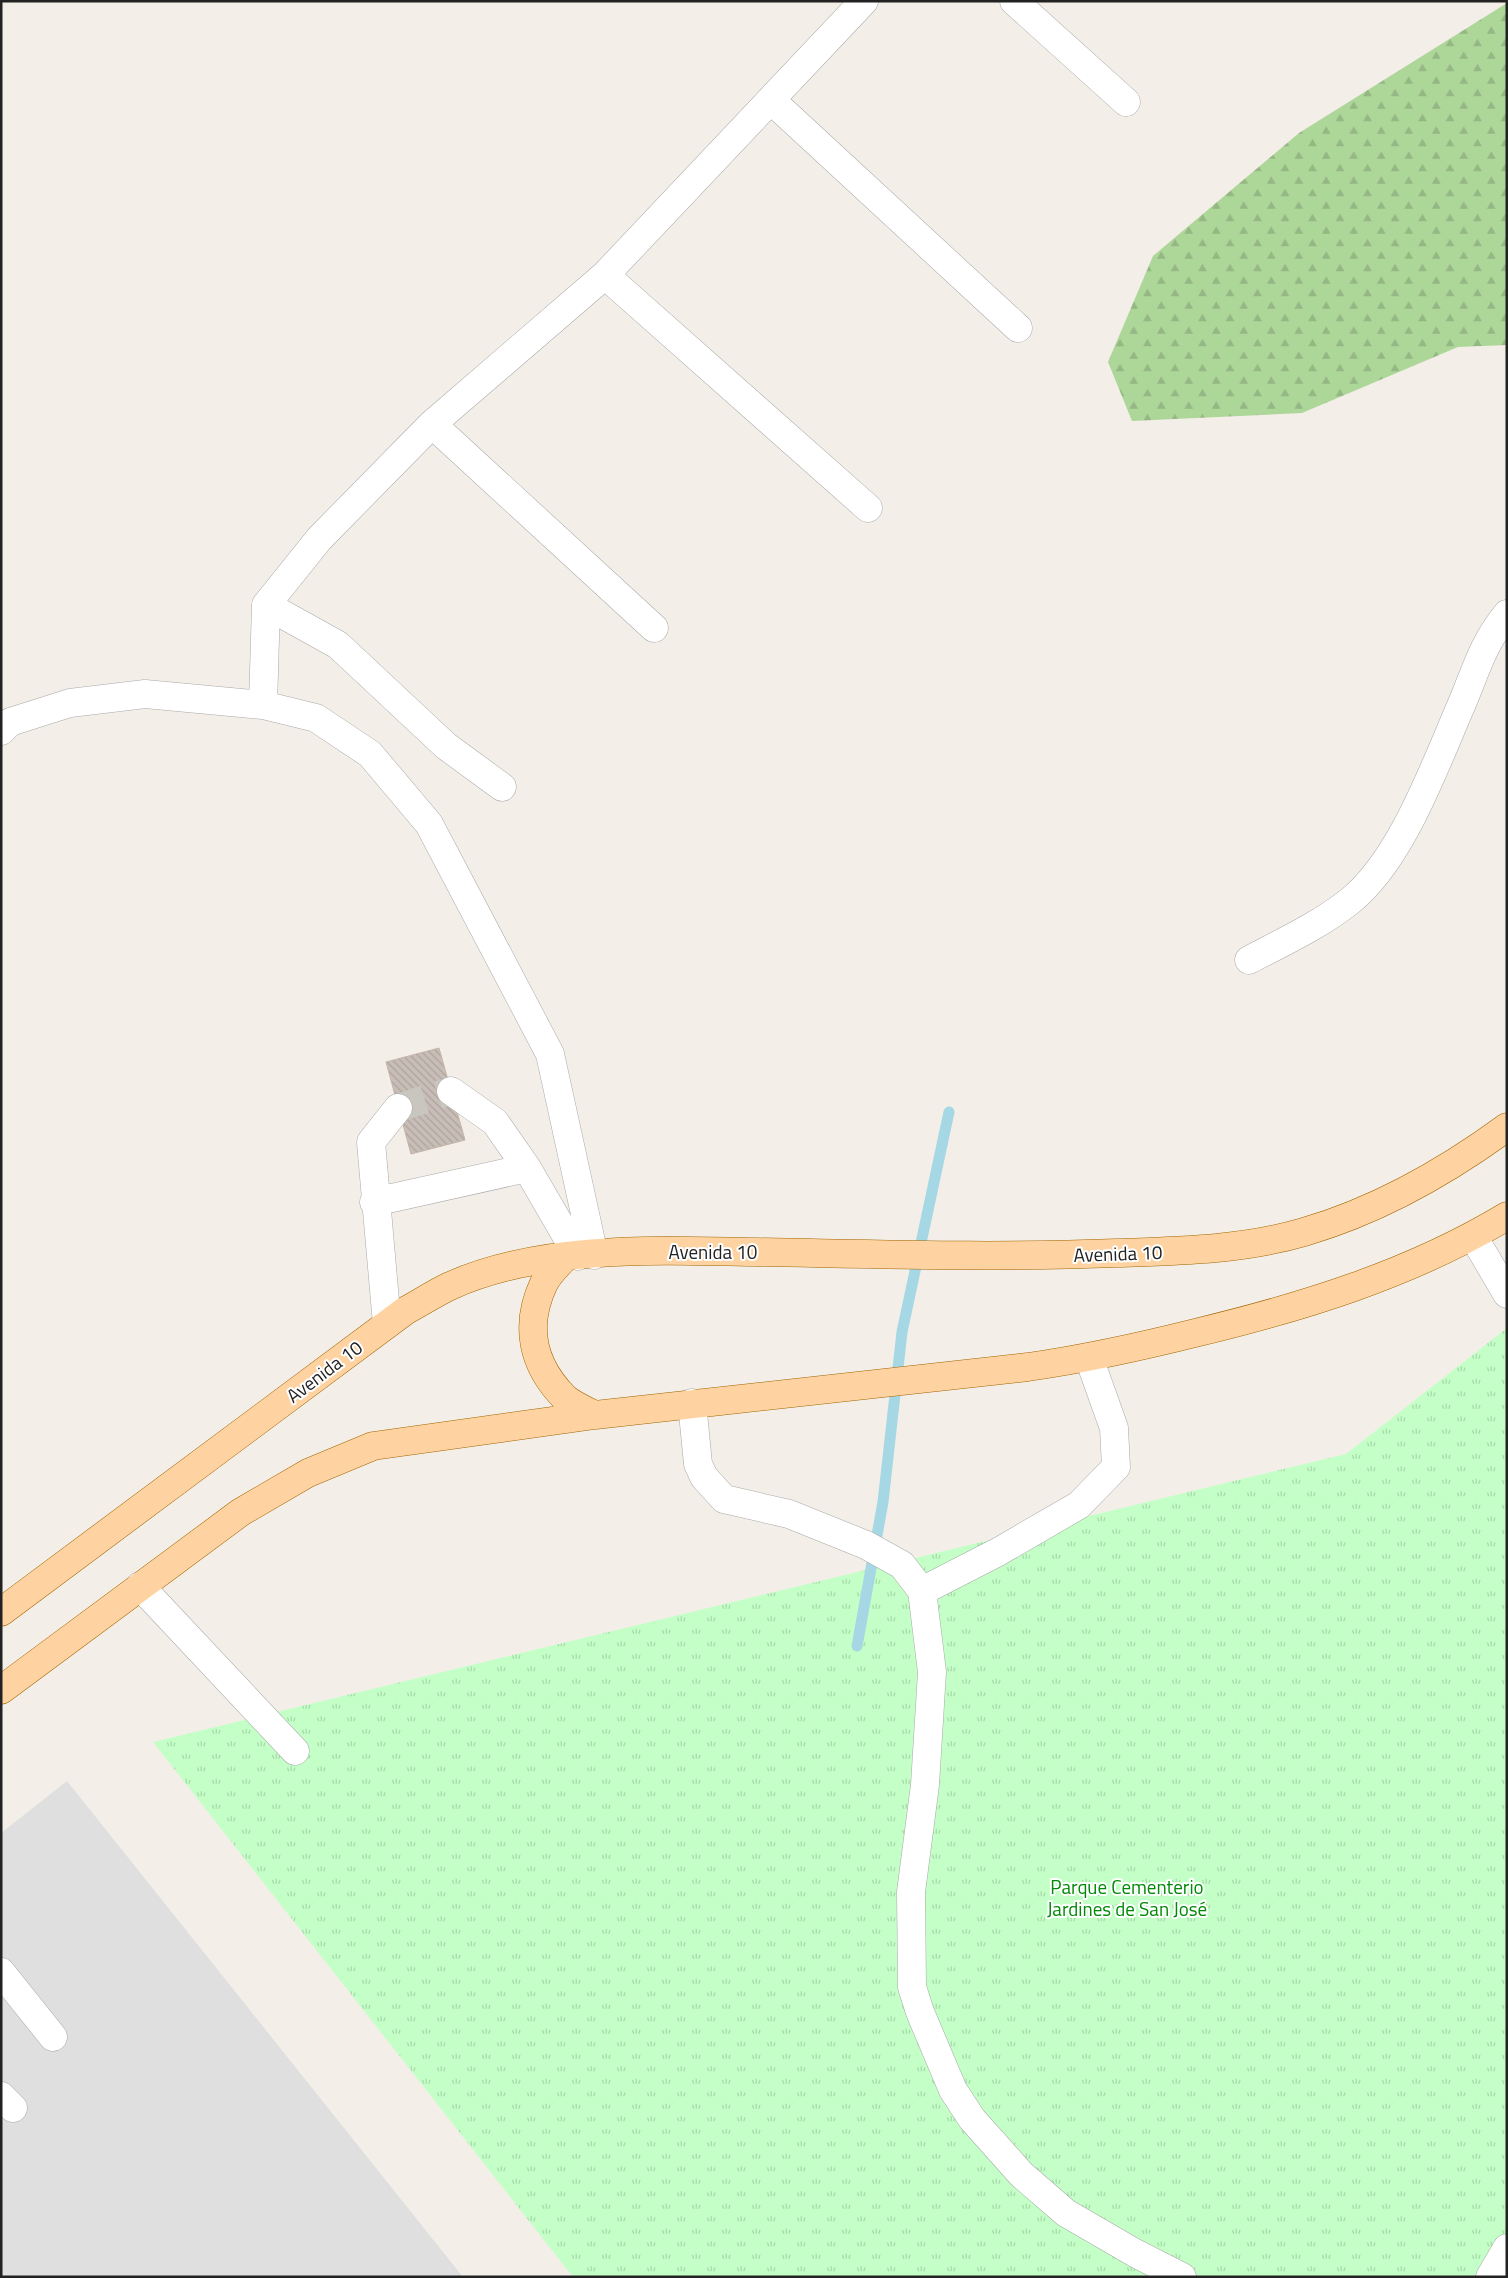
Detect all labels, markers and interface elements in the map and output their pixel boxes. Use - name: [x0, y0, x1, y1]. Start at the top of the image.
- street label: Avenida 10: [669, 1237, 757, 1266]
- street label: Avenida 10: [1073, 1237, 1163, 1269]
- street label: Avenida 10: [280, 1333, 368, 1409]
- park label: Parque Cementerio Jardines de San José: [1047, 1872, 1207, 1923]

